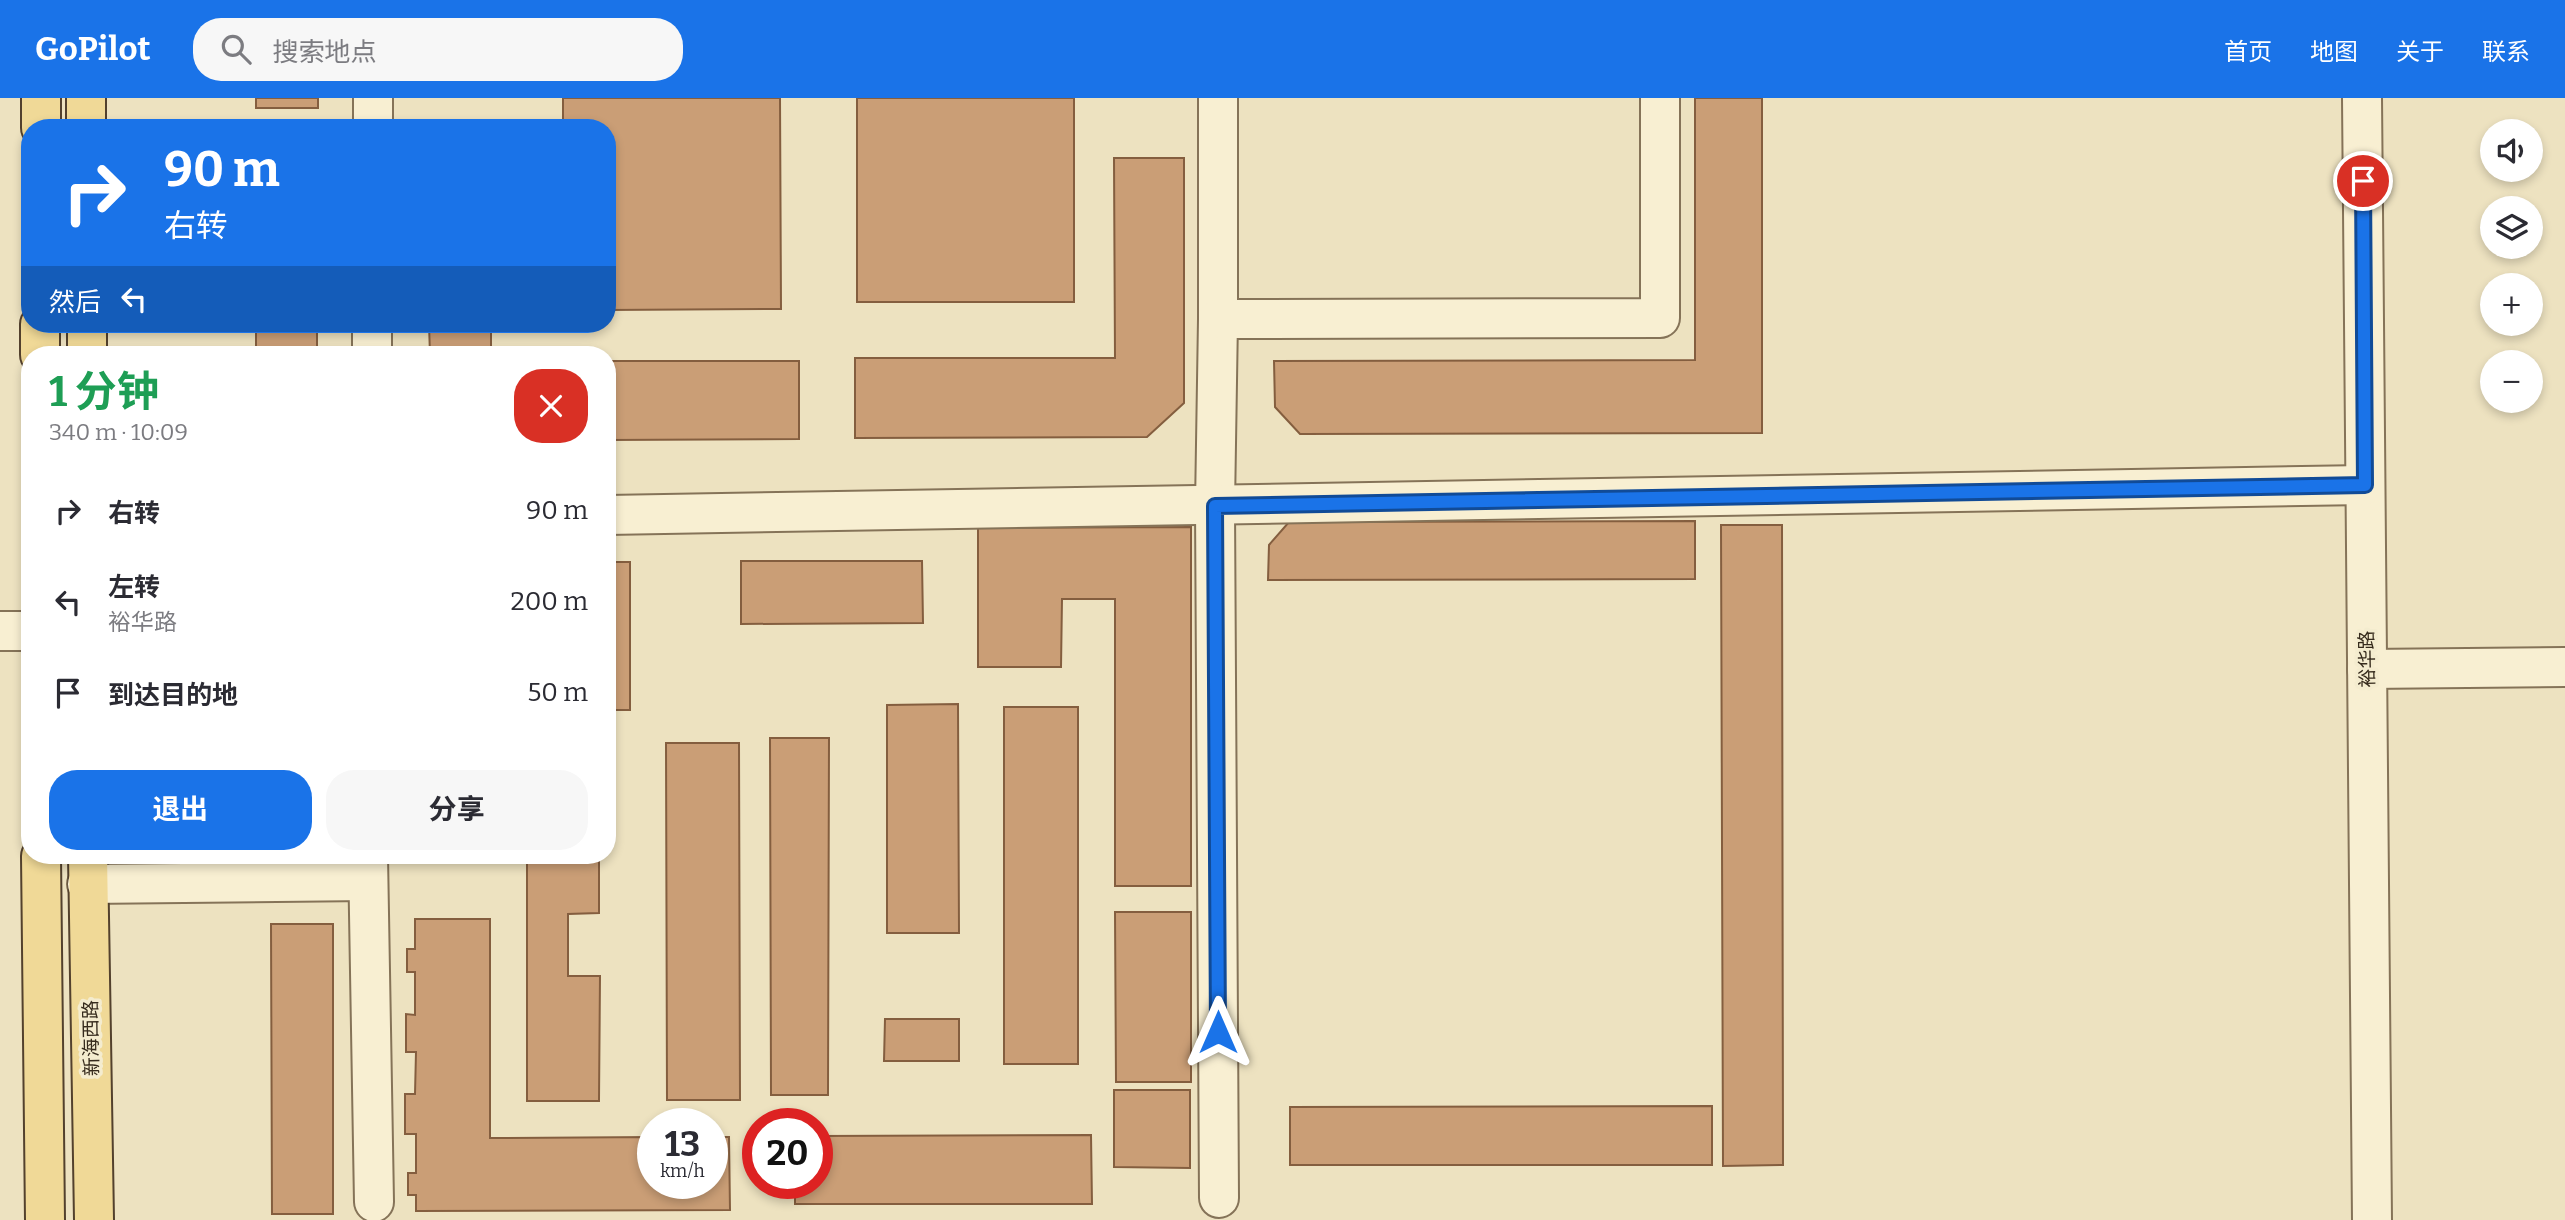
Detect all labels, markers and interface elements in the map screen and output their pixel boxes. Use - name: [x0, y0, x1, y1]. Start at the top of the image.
- search box: [193, 18, 683, 81]
- text: GoPilot: [35, 29, 151, 69]
- icon: search: [217, 30, 255, 68]
- text: 搜索地点: [273, 37, 377, 68]
- text: 首页: [2224, 38, 2272, 66]
- text: 地图: [2310, 38, 2358, 66]
- text: 关于: [2396, 38, 2444, 66]
- text: 联系: [2482, 38, 2530, 66]
- map controls: [2480, 119, 2543, 413]
- button: sound: [2480, 119, 2543, 182]
- text: 90 m: [164, 140, 280, 199]
- icon: right: [49, 147, 140, 238]
- pin: [2333, 151, 2393, 211]
- icon: arrive: [2344, 162, 2382, 200]
- button: layers: [2480, 196, 2543, 259]
- text: 右转: [164, 207, 228, 245]
- button: +: [2480, 273, 2543, 336]
- icon: left: [115, 280, 153, 318]
- text: 然后: [49, 287, 101, 318]
- button: −: [2480, 350, 2543, 413]
- text: 1 分钟: [49, 367, 159, 417]
- button: close: [514, 369, 588, 443]
- text: 340 m · 10:09: [49, 418, 188, 446]
- icon: right: [49, 492, 87, 530]
- text: 90 m: [526, 495, 588, 526]
- text: 右转: [108, 498, 160, 529]
- text: 左转: [108, 572, 160, 603]
- icon: left: [49, 583, 87, 621]
- text: 200 m: [511, 586, 588, 617]
- text: 裕华路: [108, 608, 177, 636]
- street label: 裕华路: [2355, 630, 2379, 688]
- icon: arrive: [49, 674, 87, 712]
- text: 50 m: [527, 677, 588, 708]
- text: 到达目的地: [108, 680, 238, 711]
- button: 退出: [49, 770, 312, 850]
- button: 分享: [326, 770, 588, 850]
- position arrow: [1181, 995, 1255, 1069]
- street label: 新海西路: [79, 1000, 103, 1076]
- speed limit sign: 20: [742, 1108, 833, 1199]
- text: 13: [665, 1123, 700, 1165]
- text: km/h: [660, 1160, 705, 1182]

